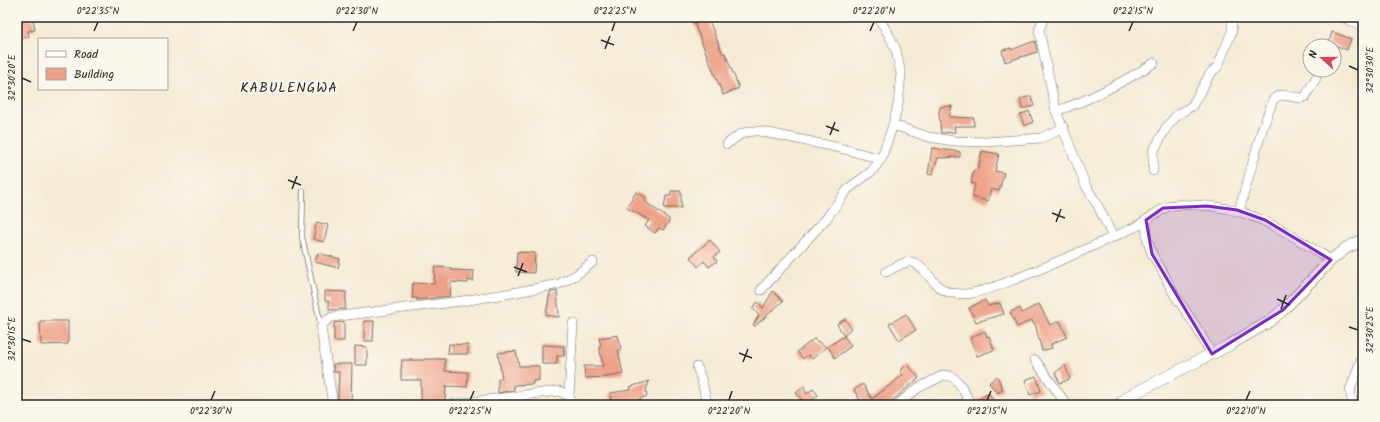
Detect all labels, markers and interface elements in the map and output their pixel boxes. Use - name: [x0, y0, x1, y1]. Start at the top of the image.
- text: 0°22'35"N: [77, 3, 120, 19]
- text: 0°22'30"N: [336, 3, 378, 19]
- text: 0°22'25"N: [594, 3, 637, 19]
- text: 0°22'20"N: [853, 3, 895, 19]
- text: 0°22'15"N: [1113, 3, 1153, 19]
- legend: [38, 38, 168, 90]
- north arrow: [1302, 38, 1342, 78]
- text: Road: [74, 45, 99, 64]
- text: 32°30'30"E: [1362, 45, 1378, 93]
- text: N: [1304, 48, 1323, 61]
- text: 32°30'20"E: [4, 53, 20, 102]
- text: Building: [74, 65, 114, 84]
- district label: KABULENGWA: [240, 77, 338, 99]
- text: 32°30'25"E: [1362, 305, 1378, 354]
- text: 32°30'15"E: [4, 315, 20, 361]
- text: 0°22'30"N: [190, 403, 232, 419]
- text: 0°22'25"N: [449, 403, 492, 419]
- text: 0°22'20"N: [708, 403, 750, 419]
- text: 0°22'15"N: [967, 403, 1007, 419]
- text: 0°22'10"N: [1226, 403, 1266, 419]

